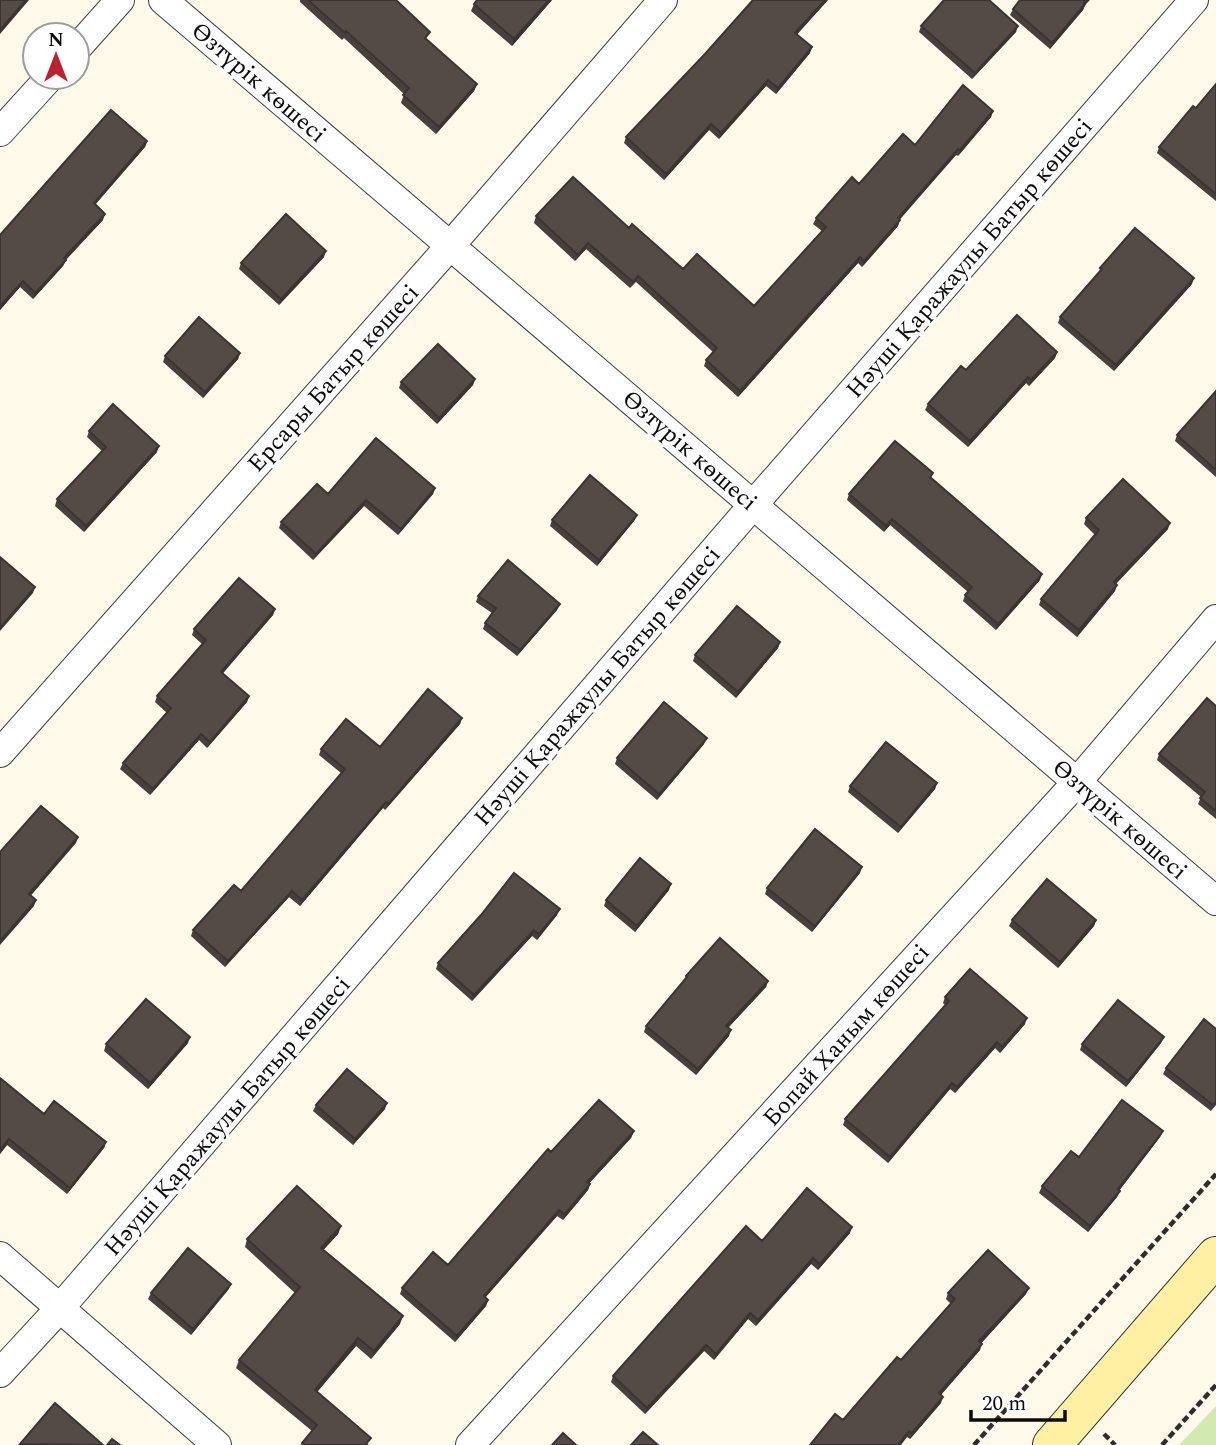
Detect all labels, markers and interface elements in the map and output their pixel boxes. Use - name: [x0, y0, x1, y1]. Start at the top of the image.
- street label: Өзтүрік көшесі: [183, 14, 334, 152]
- north arrow: [21, 21, 91, 91]
- text: N: [48, 26, 64, 55]
- street label: Нәуші Қаражаулы Батыр көшесі: [838, 111, 1102, 407]
- street label: Ерсары Батыр көшесі: [239, 276, 428, 481]
- street label: Өзтүрік көшесі: [614, 382, 765, 520]
- street label: Нәуші Қаражаулы Батыр көшесі: [466, 539, 730, 835]
- street label: Өзтүрік көшесі: [1044, 751, 1195, 889]
- street label: Бопай Ханым көшесі: [755, 936, 939, 1135]
- street label: Нәуші Қаражаулы Батыр көшесі: [96, 969, 360, 1265]
- scale bar: [971, 1378, 1066, 1422]
- text: 20 m: [982, 1388, 1026, 1420]

